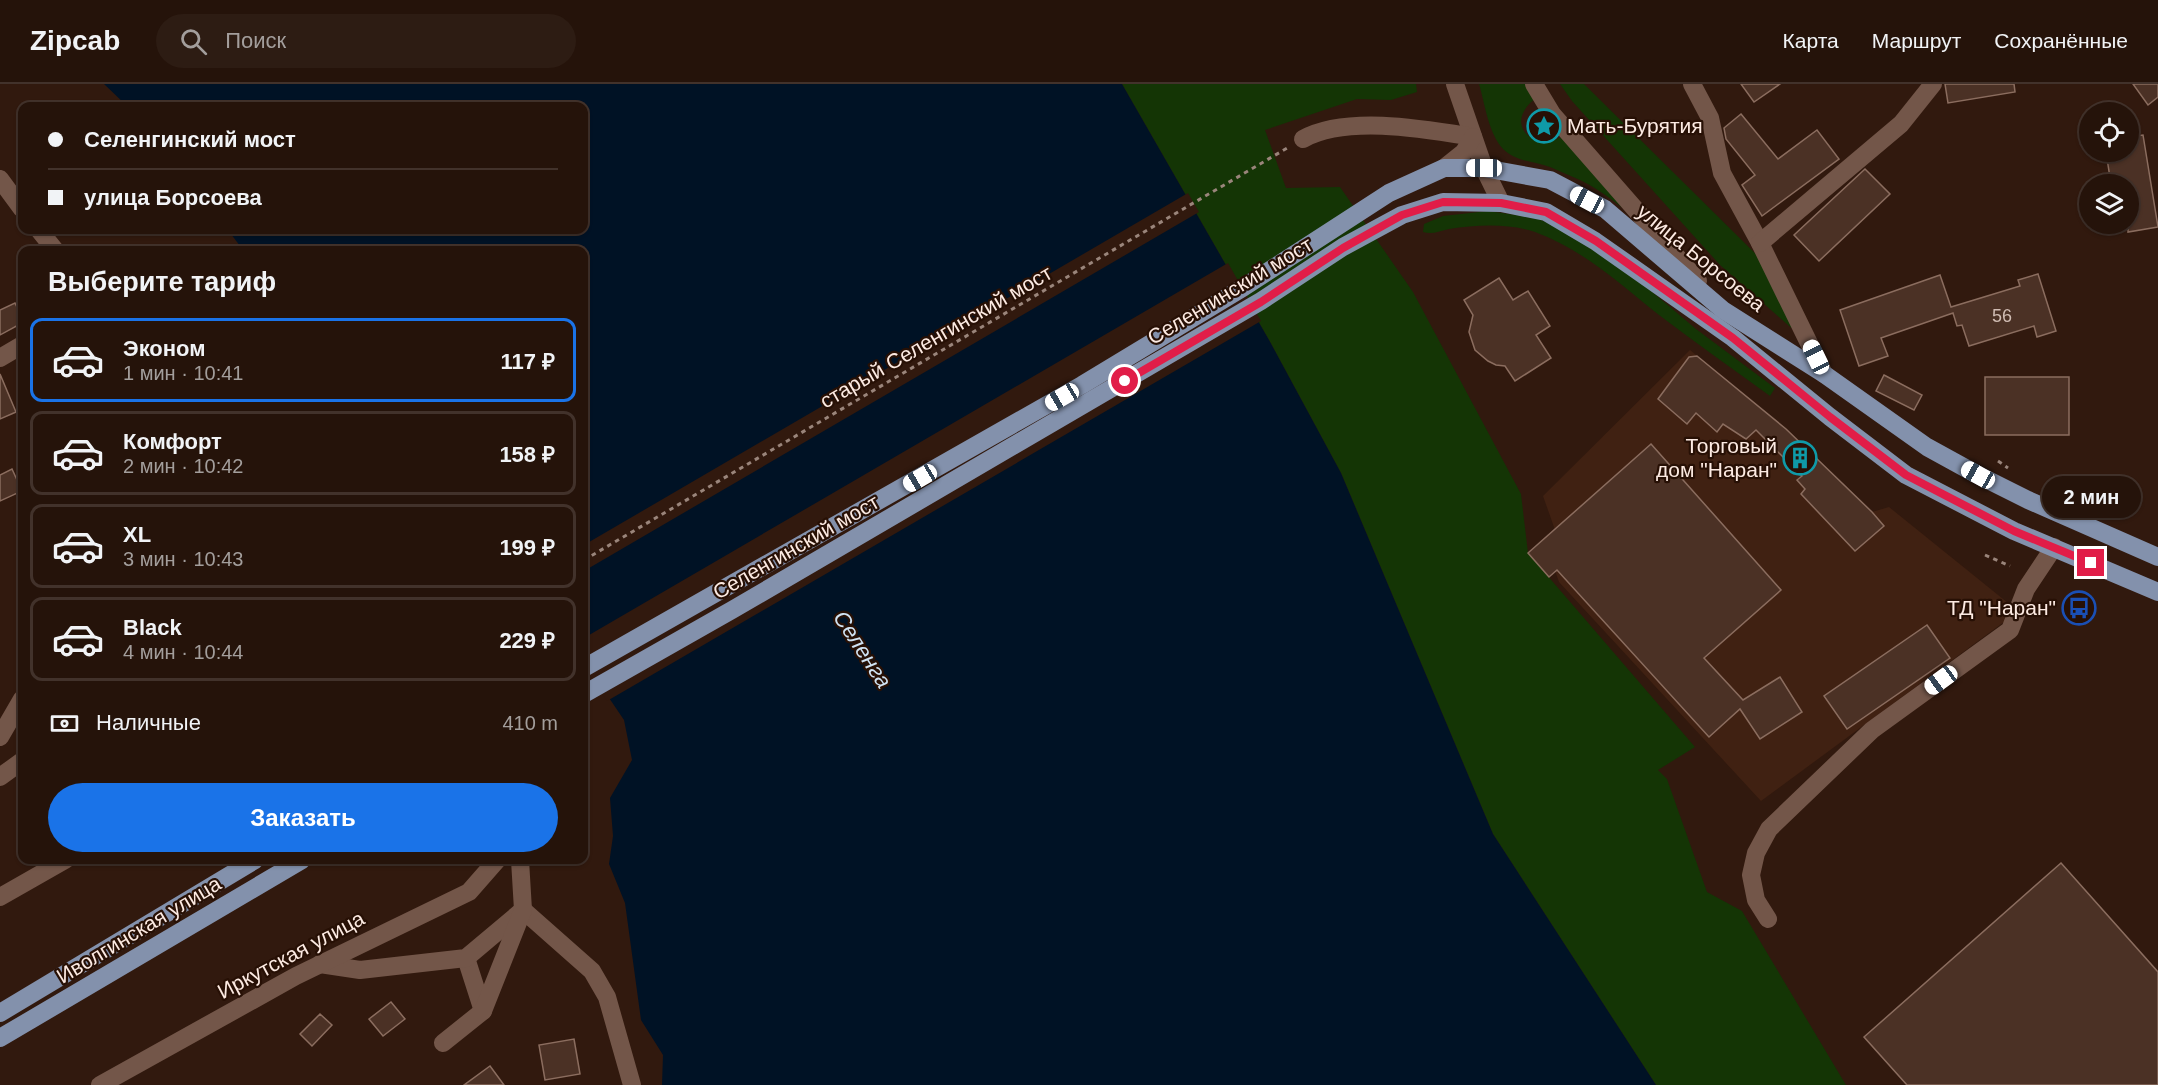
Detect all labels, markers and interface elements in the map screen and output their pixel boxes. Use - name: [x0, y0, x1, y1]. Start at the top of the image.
- search box: [156, 14, 576, 68]
- text: Zipcab: [30, 25, 120, 56]
- icon: search: [177, 25, 210, 58]
- text: Поиск: [225, 28, 286, 53]
- text: Карта: [1783, 29, 1839, 52]
- text: Маршрут: [1872, 29, 1961, 52]
- text: Сохранённые: [1994, 29, 2128, 52]
- map controls: [2079, 102, 2139, 234]
- button: locate: [2079, 102, 2139, 162]
- place icon: Мать-Бурятия: [1526, 108, 1562, 144]
- place label: Мать-Бурятия: [1567, 114, 1703, 137]
- text: Селенгинский мост: [84, 127, 296, 152]
- car: [1466, 159, 1502, 177]
- button: layers: [2079, 174, 2139, 234]
- car: [1567, 184, 1607, 216]
- text: улица Борсоева: [84, 185, 262, 210]
- street label: улица Борсоева: [1633, 199, 1770, 316]
- street label: Селенгинский мост: [1143, 232, 1317, 349]
- street label: старый Селенгинский мост: [816, 260, 1056, 412]
- text: Выберите тариф: [48, 267, 276, 297]
- house number: 56: [1992, 306, 2012, 326]
- icon: car: [51, 333, 105, 387]
- text: Эконом: [123, 336, 206, 361]
- car: [1800, 337, 1832, 377]
- text: 117 ₽: [501, 349, 555, 374]
- text: 1 мин · 10:41: [123, 362, 243, 384]
- route start: [1111, 367, 1138, 394]
- car: [1042, 380, 1082, 414]
- icon: car: [51, 426, 105, 480]
- text: Комфорт: [123, 429, 222, 454]
- place label: Торговый дом "Наран": [1656, 434, 1777, 481]
- building icon: Торговый дом "Наран": [1782, 440, 1818, 476]
- text: 158 ₽: [499, 442, 555, 467]
- text: 2 мин · 10:42: [123, 455, 243, 477]
- car: [1958, 458, 1998, 492]
- car: [900, 461, 940, 495]
- callout: 2 мин: [2042, 476, 2140, 518]
- text: 2 мин: [2064, 486, 2119, 508]
- street label: Селенгинский мост: [709, 489, 883, 603]
- icon: car: [51, 519, 105, 573]
- text: XL: [123, 522, 151, 547]
- text: 199 ₽: [499, 535, 555, 560]
- text: 3 мин · 10:43: [123, 548, 243, 570]
- route end: [2077, 549, 2104, 576]
- bus stop icon: ТД "Наран": [2061, 590, 2097, 626]
- place label: ТД "Наран": [1947, 596, 2056, 619]
- water label: Селенга: [828, 606, 897, 693]
- icon: car: [51, 612, 105, 666]
- text: Black: [123, 615, 182, 640]
- text: 229 ₽: [499, 628, 555, 653]
- text: 4 мин · 10:44: [123, 641, 243, 663]
- car: [1921, 662, 1961, 698]
- icon: cash: [48, 707, 81, 740]
- text: Наличные: [96, 710, 201, 735]
- text: 410 m: [502, 712, 558, 734]
- button: Заказать: [48, 783, 558, 852]
- street label: Иволгинская улица: [53, 871, 225, 988]
- street label: Иркутская улица: [213, 906, 368, 1003]

